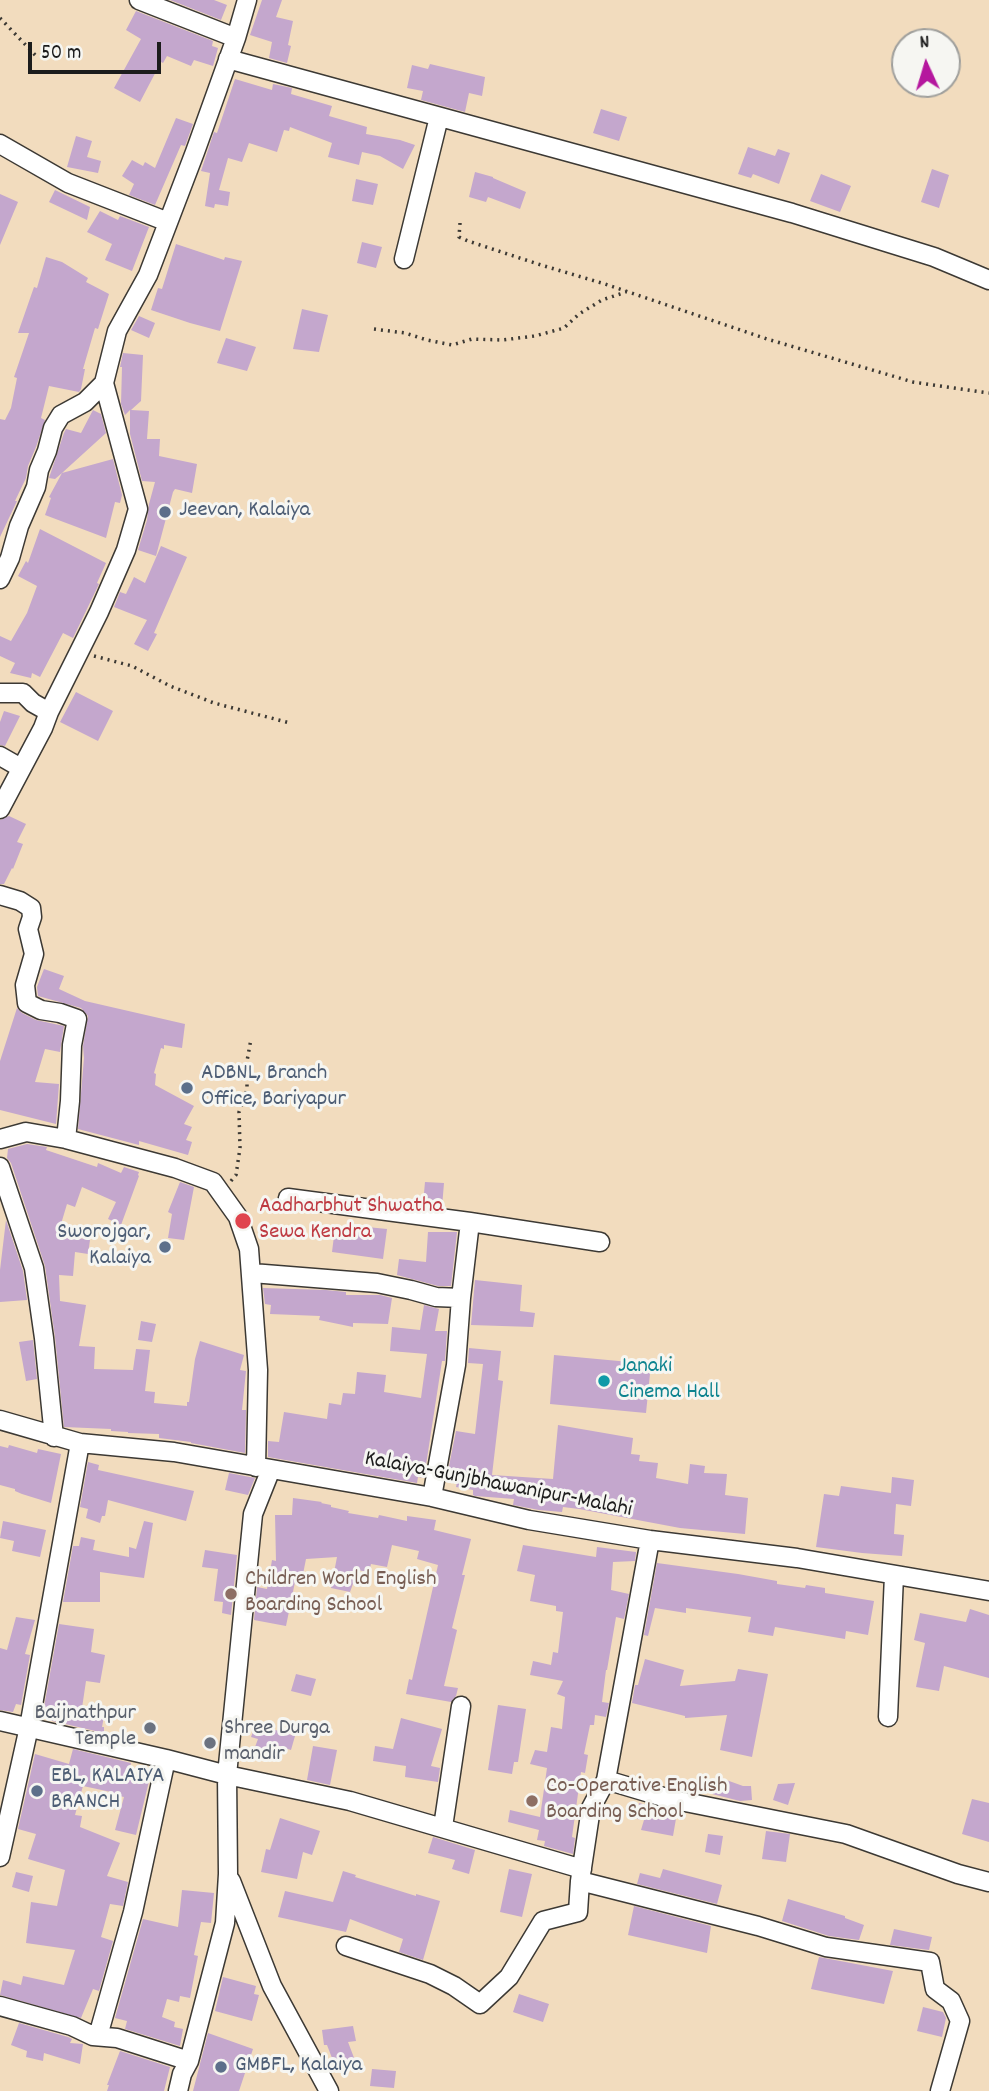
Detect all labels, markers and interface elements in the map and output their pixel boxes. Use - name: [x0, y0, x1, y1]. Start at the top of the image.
- scale bar: [32, 28, 164, 72]
- north arrow: [891, 28, 961, 98]
- text: N: [919, 30, 930, 57]
- text: 50 m: [41, 39, 81, 69]
- place label: Jeevan, Kalaiya: [179, 498, 310, 526]
- marker: Jeevan, Kalaiya: [157, 504, 173, 520]
- place label: ADBNL, Branch Office, Bariyapur: [201, 1061, 346, 1115]
- marker: ADBNL, Branch Office, Bariyapur: [179, 1080, 195, 1096]
- place label: Aadharbhut Shwatha Sewa Kendra: [259, 1194, 443, 1248]
- marker: Aadharbhut Shwatha Sewa Kendra: [233, 1211, 253, 1231]
- place label: Sworojgar, Kalaiya: [57, 1220, 151, 1274]
- marker: Sworojgar, Kalaiya: [157, 1239, 173, 1255]
- place label: Janaki Cinema Hall: [618, 1354, 720, 1408]
- marker: Janaki Cinema Hall: [596, 1373, 612, 1389]
- street label: Kalaiya-Gunjbhawanipur-Malahi: [362, 1447, 634, 1525]
- place label: Children World English Boarding School: [245, 1567, 436, 1621]
- marker: Children World English Boarding School: [223, 1586, 239, 1602]
- place label: Baijnathpur Temple: [35, 1701, 136, 1755]
- place label: Shree Durga mandir: [224, 1716, 330, 1770]
- marker: Baijnathpur Temple: [142, 1720, 158, 1736]
- marker: Shree Durga mandir: [202, 1735, 218, 1751]
- place label: EBL, KALAIYA BRANCH: [51, 1764, 165, 1818]
- place label: Co-Operative English Boarding School: [546, 1774, 727, 1828]
- marker: EBL, KALAIYA BRANCH: [29, 1783, 45, 1799]
- marker: Co-Operative English Boarding School: [524, 1793, 540, 1809]
- place label: GMBFL, Kalaiya: [235, 2053, 362, 2081]
- marker: GMBFL, Kalaiya: [213, 2059, 229, 2075]

